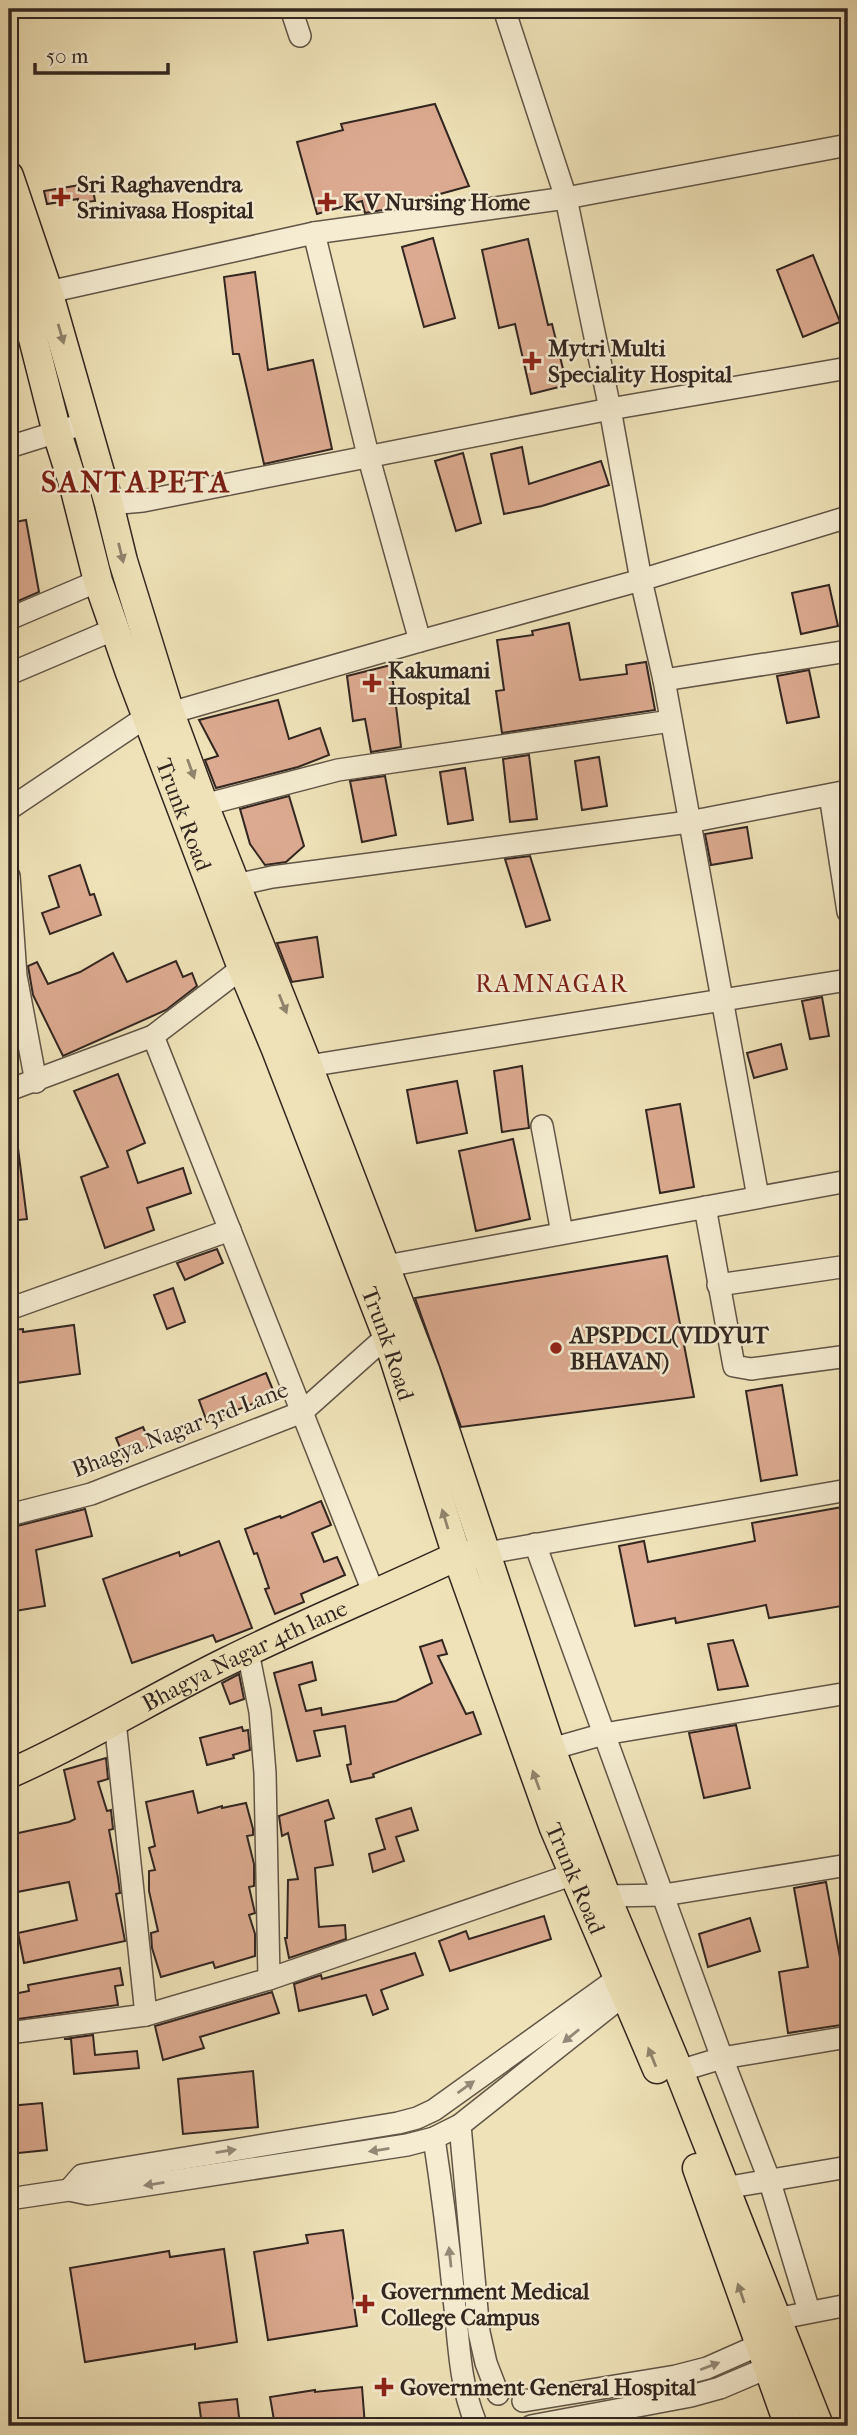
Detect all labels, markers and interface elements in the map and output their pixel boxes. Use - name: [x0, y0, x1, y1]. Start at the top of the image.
- scale bar: [35, 32, 168, 76]
- text: 50 m: [46, 44, 89, 68]
- place label: Sri Raghavendra Srinivasa Hospital: [77, 171, 254, 224]
- marker: Sri Raghavendra Srinivasa Hospital: [51, 187, 71, 207]
- place label: K V Nursing Home: [343, 189, 531, 216]
- marker: K V Nursing Home: [317, 192, 337, 212]
- one-way arrow: [56, 323, 66, 344]
- place label: Mytri Multi Speciality Hospital: [548, 335, 733, 388]
- marker: Mytri Multi Speciality Hospital: [522, 351, 542, 371]
- district label: SANTAPETA: [41, 465, 231, 500]
- one-way arrow: [116, 542, 127, 564]
- place label: Kakumani Hospital: [388, 657, 491, 710]
- marker: Kakumani Hospital: [362, 673, 382, 693]
- street label: Trunk Road: [150, 755, 217, 875]
- one-way arrow: [186, 759, 197, 780]
- district label: RAMNAGAR: [475, 970, 629, 998]
- one-way arrow: [278, 993, 289, 1014]
- street label: Trunk Road: [355, 1283, 420, 1404]
- place label: APSPDCL(VIDYUT BHAVAN): [568, 1322, 770, 1375]
- marker: APSPDCL(VIDYUT BHAVAN): [548, 1340, 564, 1356]
- street label: Bhagya Nagar 3rd Lane: [68, 1376, 292, 1483]
- one-way arrow: [439, 1508, 450, 1529]
- street label: Bhagya Nagar 4th lane: [138, 1595, 352, 1717]
- one-way arrow: [530, 1769, 541, 1790]
- street label: Trunk Road: [539, 1819, 611, 1939]
- one-way arrow: [563, 2029, 581, 2044]
- one-way arrow: [646, 2047, 657, 2068]
- one-way arrow: [456, 2080, 475, 2094]
- one-way arrow: [215, 2145, 237, 2156]
- one-way arrow: [368, 2145, 390, 2156]
- one-way arrow: [143, 2179, 165, 2190]
- one-way arrow: [444, 2246, 455, 2268]
- place label: Government Medical College Campus: [381, 2278, 590, 2331]
- one-way arrow: [735, 2282, 746, 2303]
- marker: Government Medical College Campus: [355, 2294, 375, 2314]
- one-way arrow: [700, 2360, 721, 2371]
- place label: Government General Hospital: [400, 2374, 697, 2401]
- marker: Government General Hospital: [374, 2377, 394, 2397]

